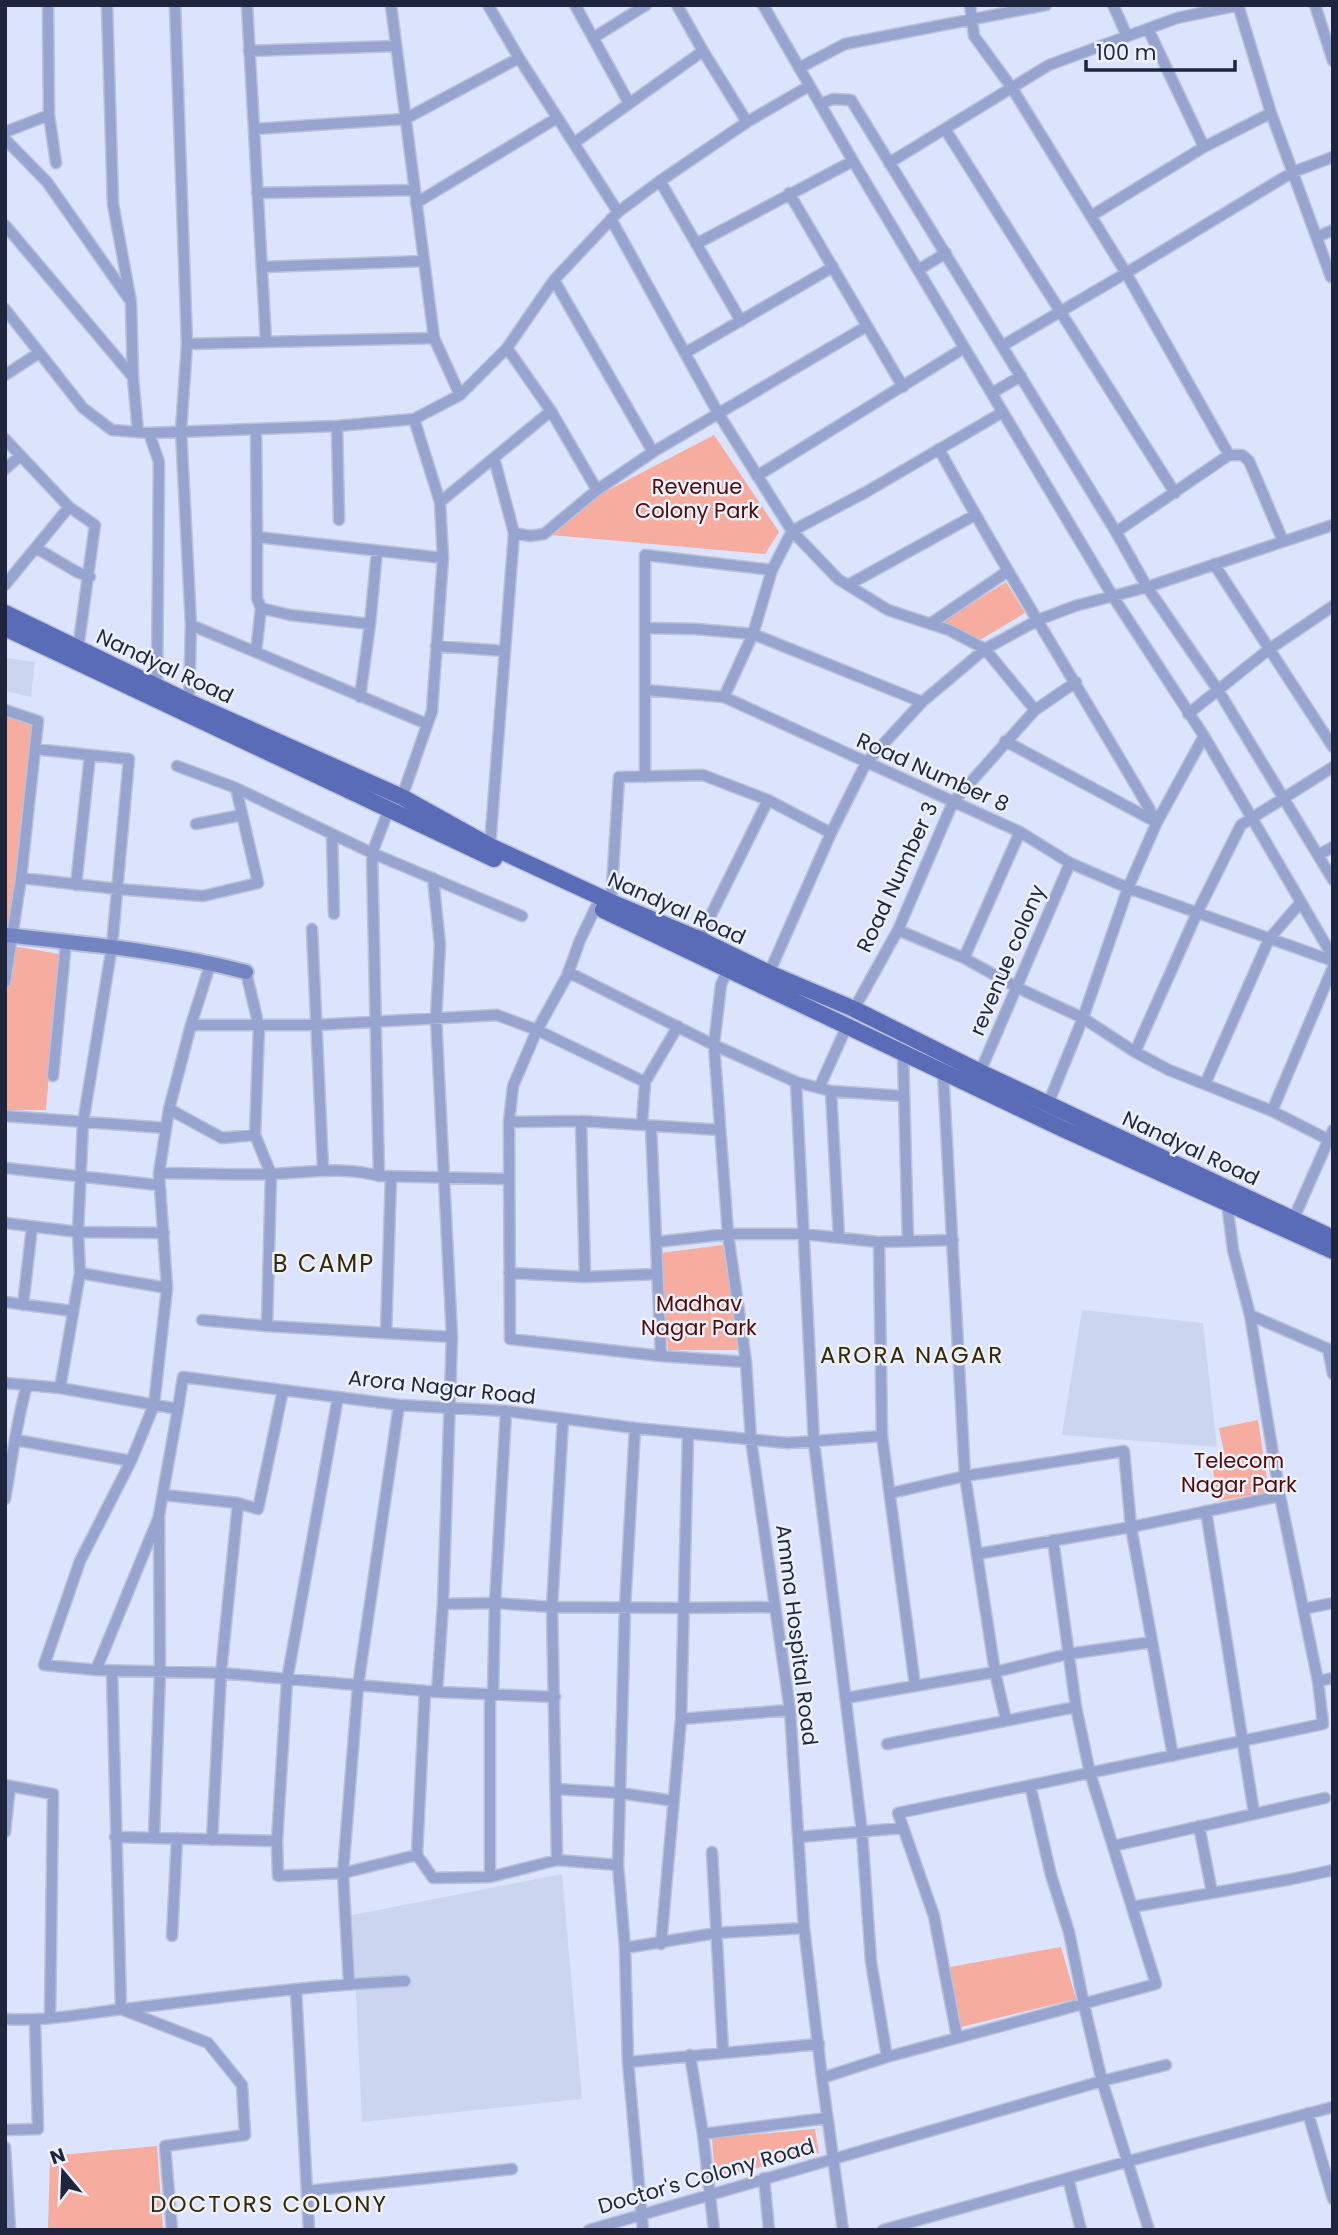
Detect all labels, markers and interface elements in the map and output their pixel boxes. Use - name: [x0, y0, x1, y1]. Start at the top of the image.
- scale bar: [1086, 28, 1235, 72]
- text: 100 m: [1096, 38, 1156, 67]
- park label: Revenue Colony Park: [635, 472, 759, 525]
- street label: Nandyal Road: [92, 622, 238, 710]
- street label: Road Number 8: [852, 725, 1014, 819]
- street label: Road Number 3: [849, 797, 945, 957]
- street label: Nandyal Road: [603, 865, 751, 951]
- street label: revenue colony: [962, 880, 1052, 1040]
- street label: Nandyal Road: [1118, 1104, 1264, 1192]
- district label: B CAMP: [273, 1247, 375, 1280]
- park label: Madhav Nagar Park: [641, 1289, 757, 1342]
- district label: ARORA NAGAR: [820, 1339, 1004, 1371]
- street label: Arora Nagar Road: [347, 1363, 537, 1411]
- park label: Telecom Nagar Park: [1181, 1446, 1297, 1499]
- street label: Amma Hospital Road: [769, 1523, 825, 1747]
- street label: Doctor's Colony Road: [595, 2131, 817, 2221]
- north arrow: [28, 2137, 98, 2207]
- text: N: [46, 2141, 69, 2171]
- district label: DOCTORS COLONY: [150, 2188, 388, 2220]

